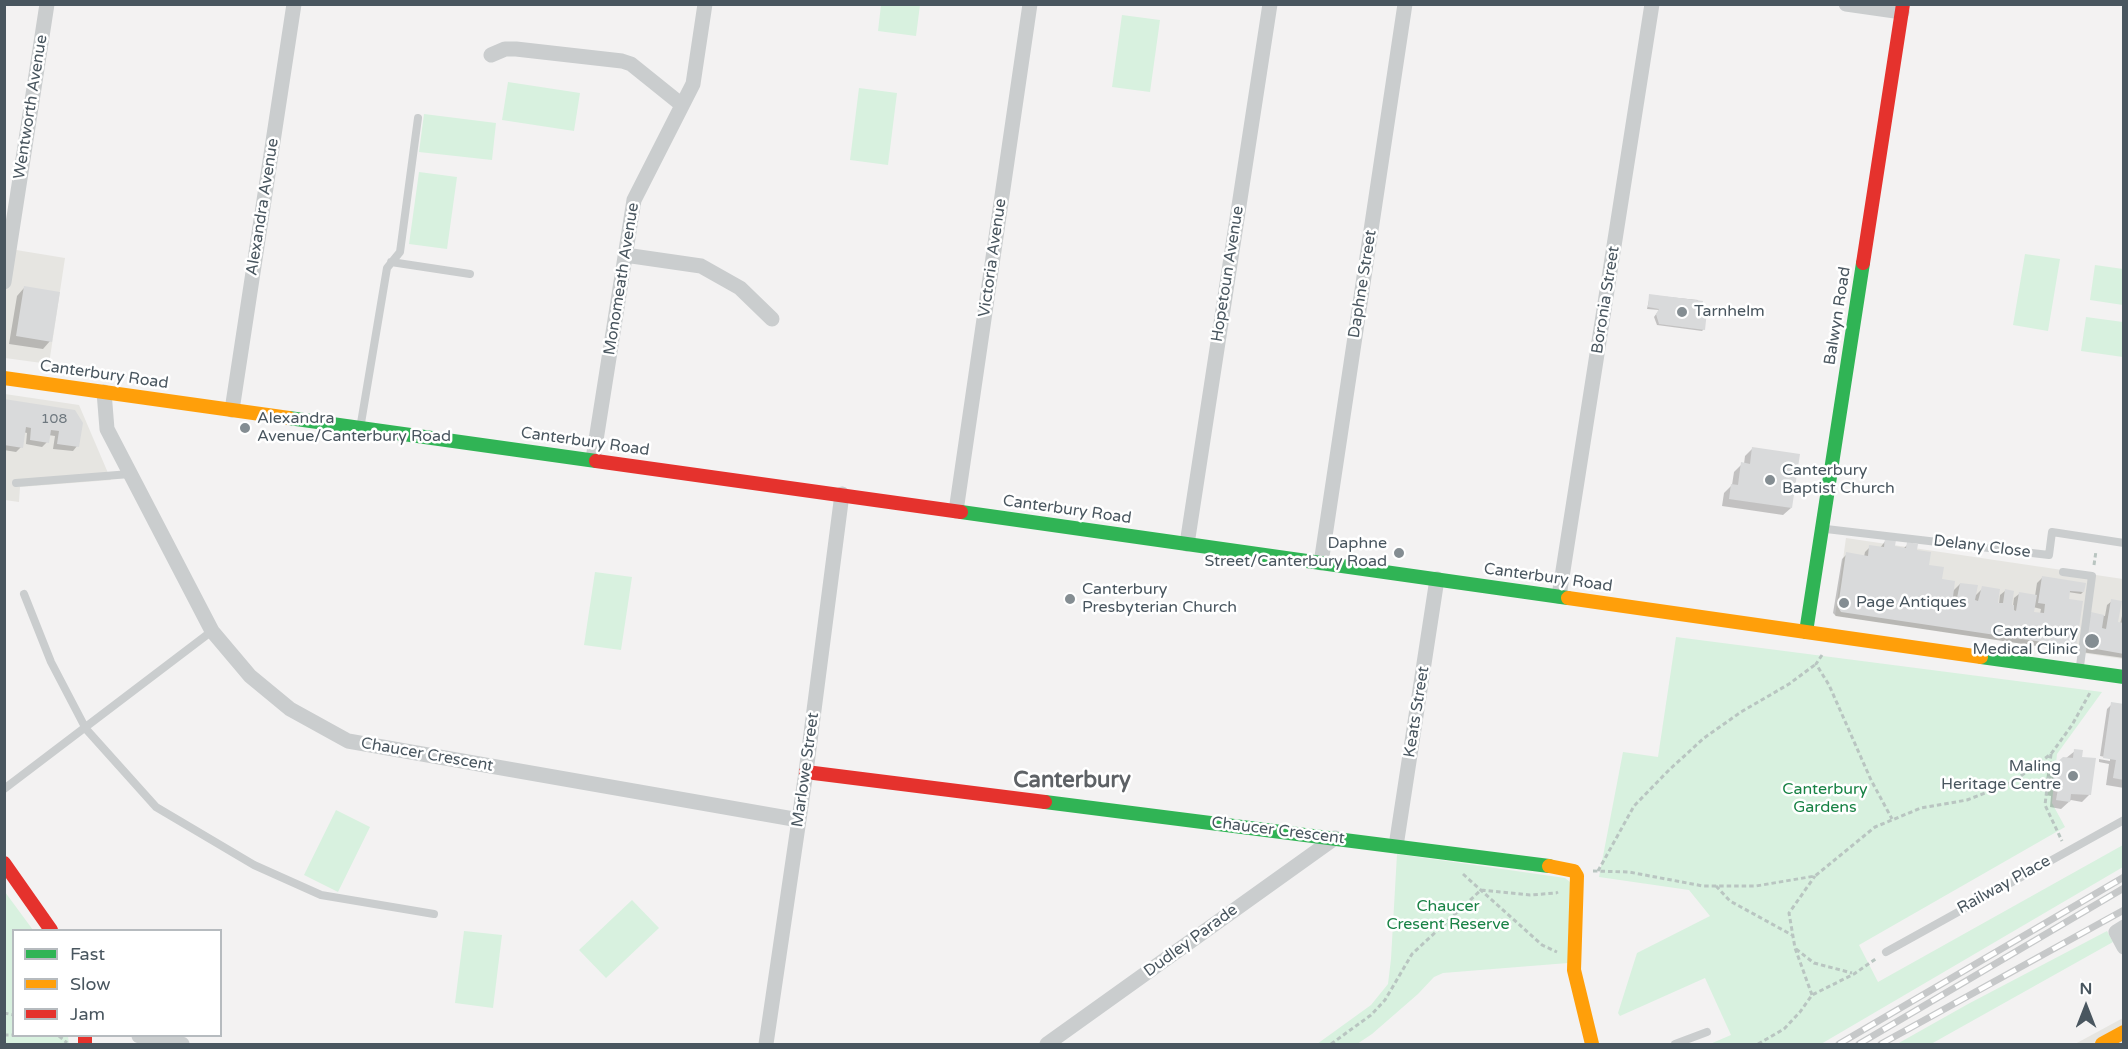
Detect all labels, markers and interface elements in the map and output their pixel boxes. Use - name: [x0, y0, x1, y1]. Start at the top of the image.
- street label: Wentworth Avenue: [10, 33, 52, 181]
- street label: Alexandra Avenue: [243, 137, 283, 277]
- street label: Victoria Avenue: [975, 197, 1011, 319]
- street label: Monomeath Avenue: [600, 201, 644, 357]
- street label: Hopetoun Avenue: [1208, 205, 1248, 343]
- street label: Daphne Street: [1345, 228, 1381, 340]
- street label: Boronia Street: [1588, 245, 1624, 355]
- street label: Balwyn Road: [1821, 265, 1855, 367]
- place label: Tarnhelm: [1694, 302, 1765, 322]
- marker: Tarnhelm: [1675, 305, 1689, 319]
- street label: Canterbury Road: [38, 356, 170, 394]
- place label: Alexandra Avenue/Canterbury Road: [257, 409, 451, 447]
- house number: 108: [41, 411, 67, 427]
- marker: Alexandra Avenue/Canterbury Road: [238, 421, 252, 435]
- street label: Canterbury Road: [519, 423, 651, 461]
- place label: Canterbury Baptist Church: [1782, 461, 1895, 499]
- marker: Canterbury Baptist Church: [1763, 473, 1777, 487]
- street label: Canterbury Road: [1001, 491, 1133, 529]
- street label: Delany Close: [1932, 532, 2032, 562]
- place label: Daphne Street/Canterbury Road: [1204, 534, 1387, 572]
- marker: Daphne Street/Canterbury Road: [1392, 546, 1406, 560]
- street label: Canterbury Road: [1482, 559, 1614, 597]
- place label: Canterbury Presbyterian Church: [1082, 580, 1237, 618]
- marker: Canterbury Presbyterian Church: [1063, 592, 1077, 606]
- place label: Page Antiques: [1856, 593, 1967, 613]
- marker: Page Antiques: [1837, 596, 1851, 610]
- place label: Canterbury Medical Clinic: [1973, 622, 2078, 660]
- marker: Canterbury Medical Clinic: [2083, 632, 2101, 650]
- street label: Keats Street: [1400, 665, 1434, 759]
- street label: Marlowe Street: [788, 711, 824, 829]
- street label: Chaucer Crescent: [359, 734, 495, 776]
- place label: Maling Heritage Centre: [1941, 757, 2061, 795]
- district label: Canterbury: [1013, 768, 1131, 794]
- marker: Maling Heritage Centre: [2066, 769, 2080, 783]
- park label: Canterbury Gardens: [1782, 780, 1868, 818]
- street label: Chaucer Crescent: [1210, 813, 1346, 849]
- street label: Railway Place: [1954, 851, 2054, 919]
- park label: Chaucer Cresent Reserve: [1386, 897, 1510, 935]
- street label: Dudley Parade: [1140, 901, 1242, 981]
- legend: [12, 929, 222, 1037]
- text: Fast: [70, 943, 105, 965]
- text: Slow: [70, 973, 111, 995]
- north arrow: [2056, 977, 2116, 1037]
- text: N: [2080, 979, 2092, 999]
- text: Jam: [70, 1003, 105, 1025]

